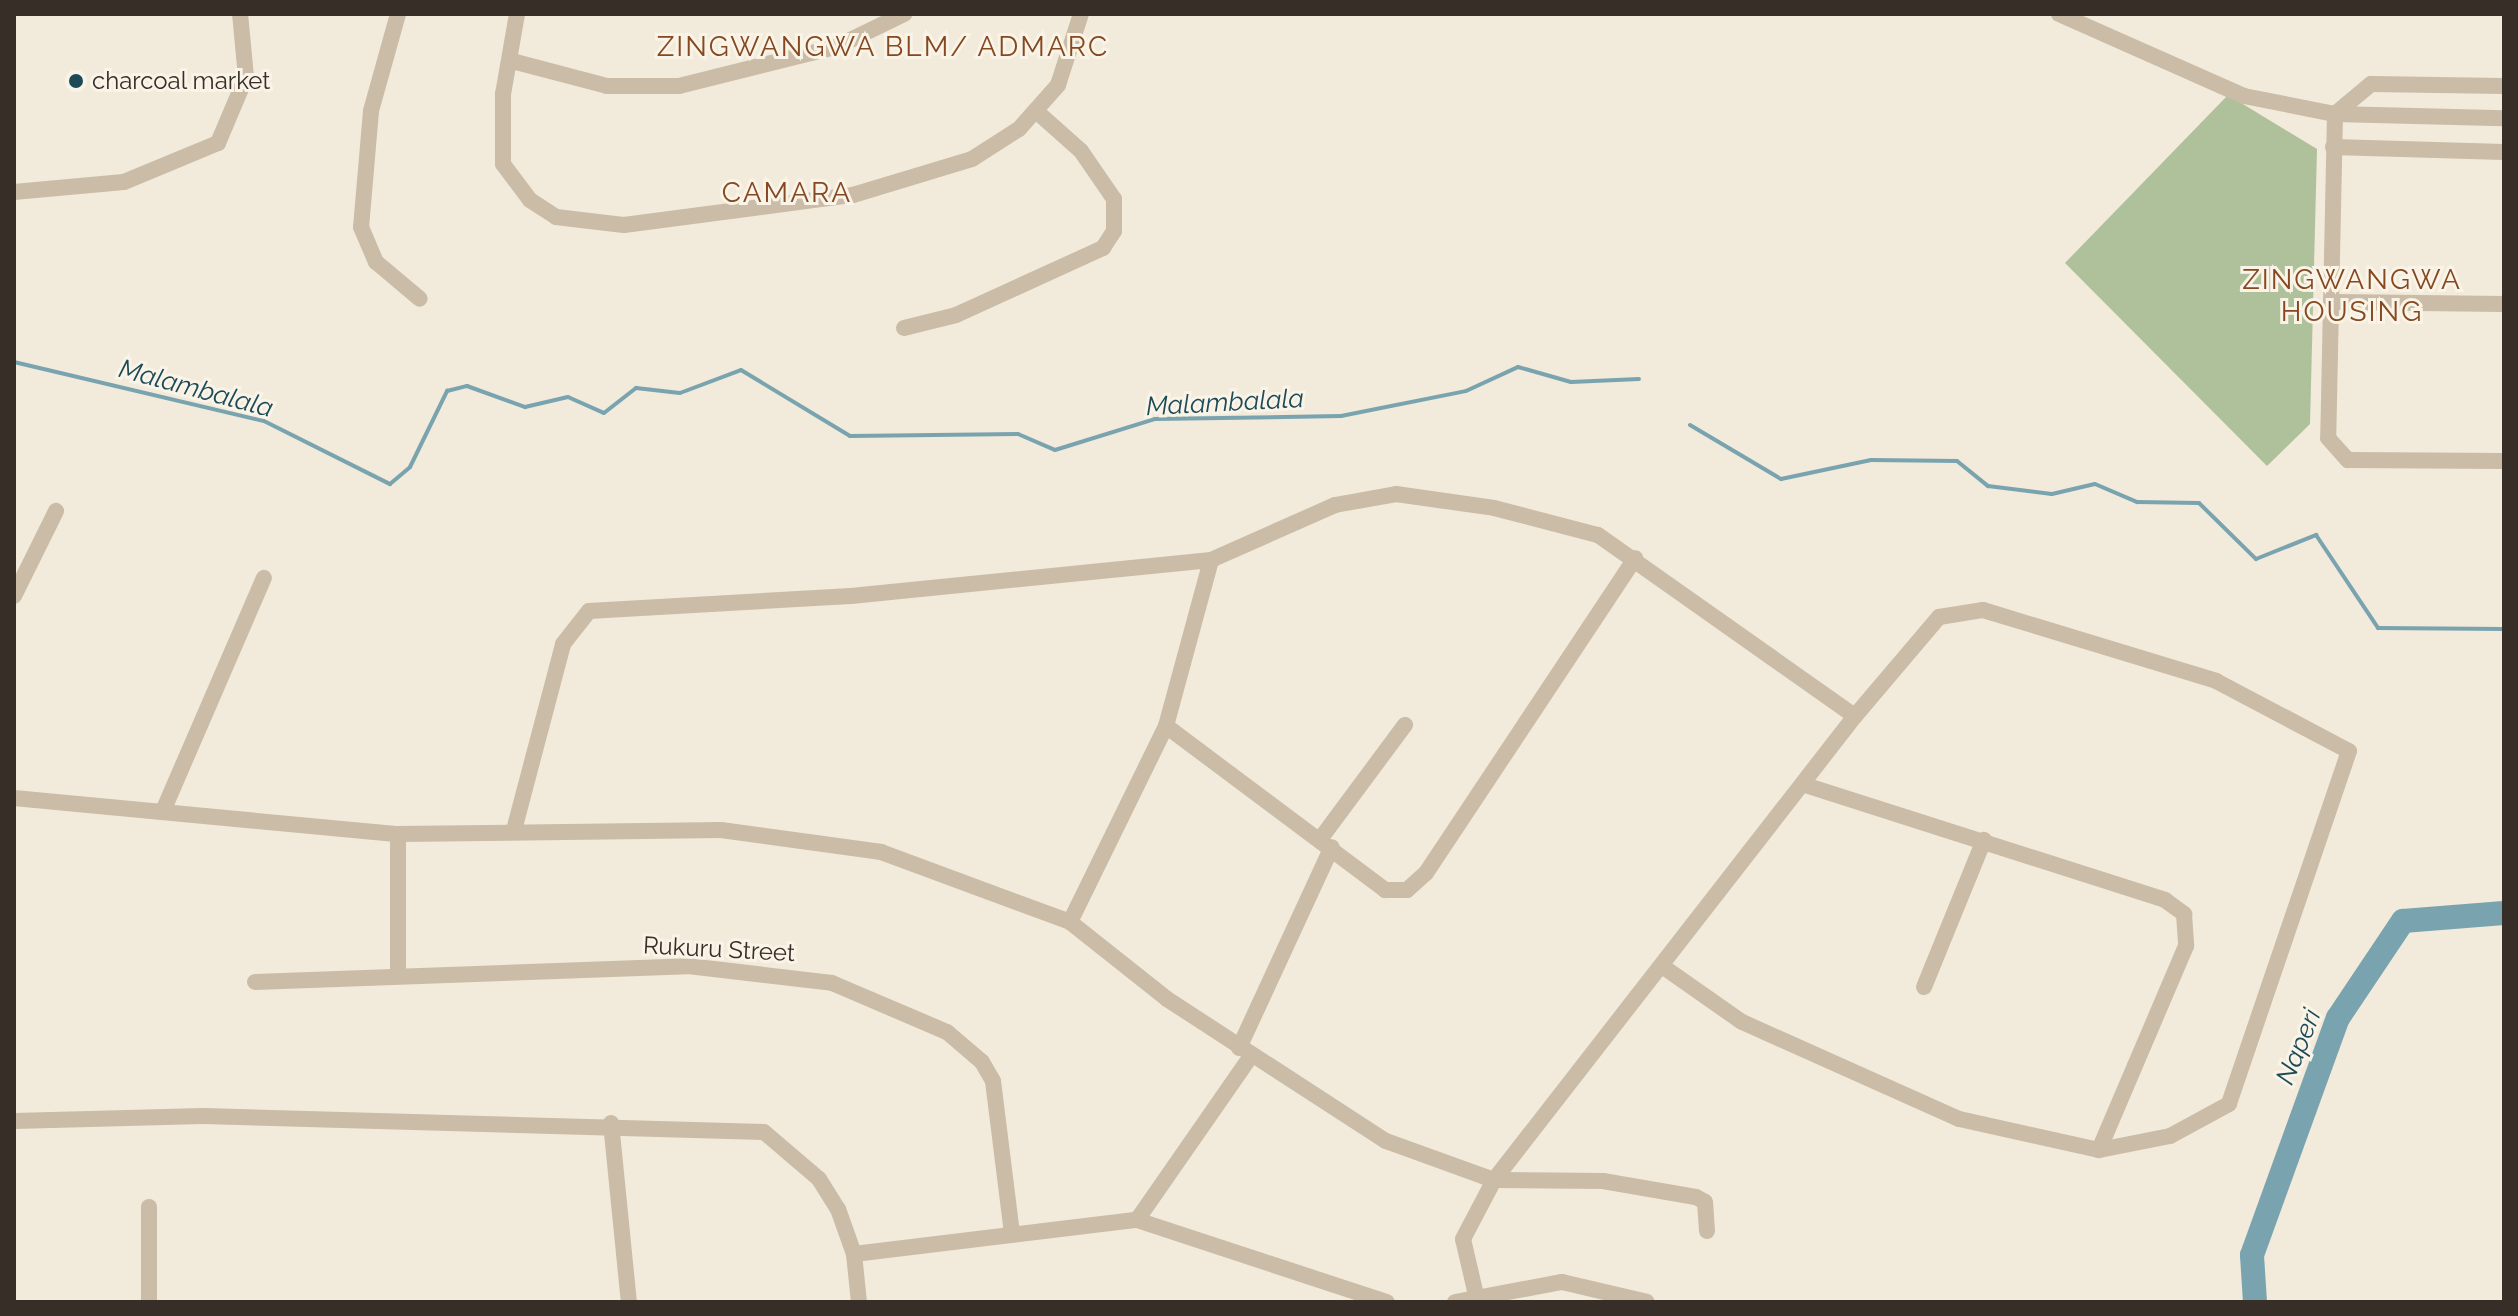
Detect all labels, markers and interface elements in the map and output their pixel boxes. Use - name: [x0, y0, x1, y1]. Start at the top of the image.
- district label: ZINGWANGWA BLM/ ADMARC: [656, 30, 1110, 64]
- place label: charcoal market: [92, 67, 271, 95]
- marker: charcoal market: [67, 72, 85, 90]
- district label: CAMARA: [722, 176, 852, 210]
- district label: ZINGWANGWA HOUSING: [2242, 263, 2462, 329]
- water label: Malambalala: [116, 353, 276, 425]
- water label: Malambalala: [1145, 383, 1305, 423]
- street label: Rukuru Street: [642, 931, 796, 967]
- water label: Naperi: [2270, 1005, 2328, 1089]

